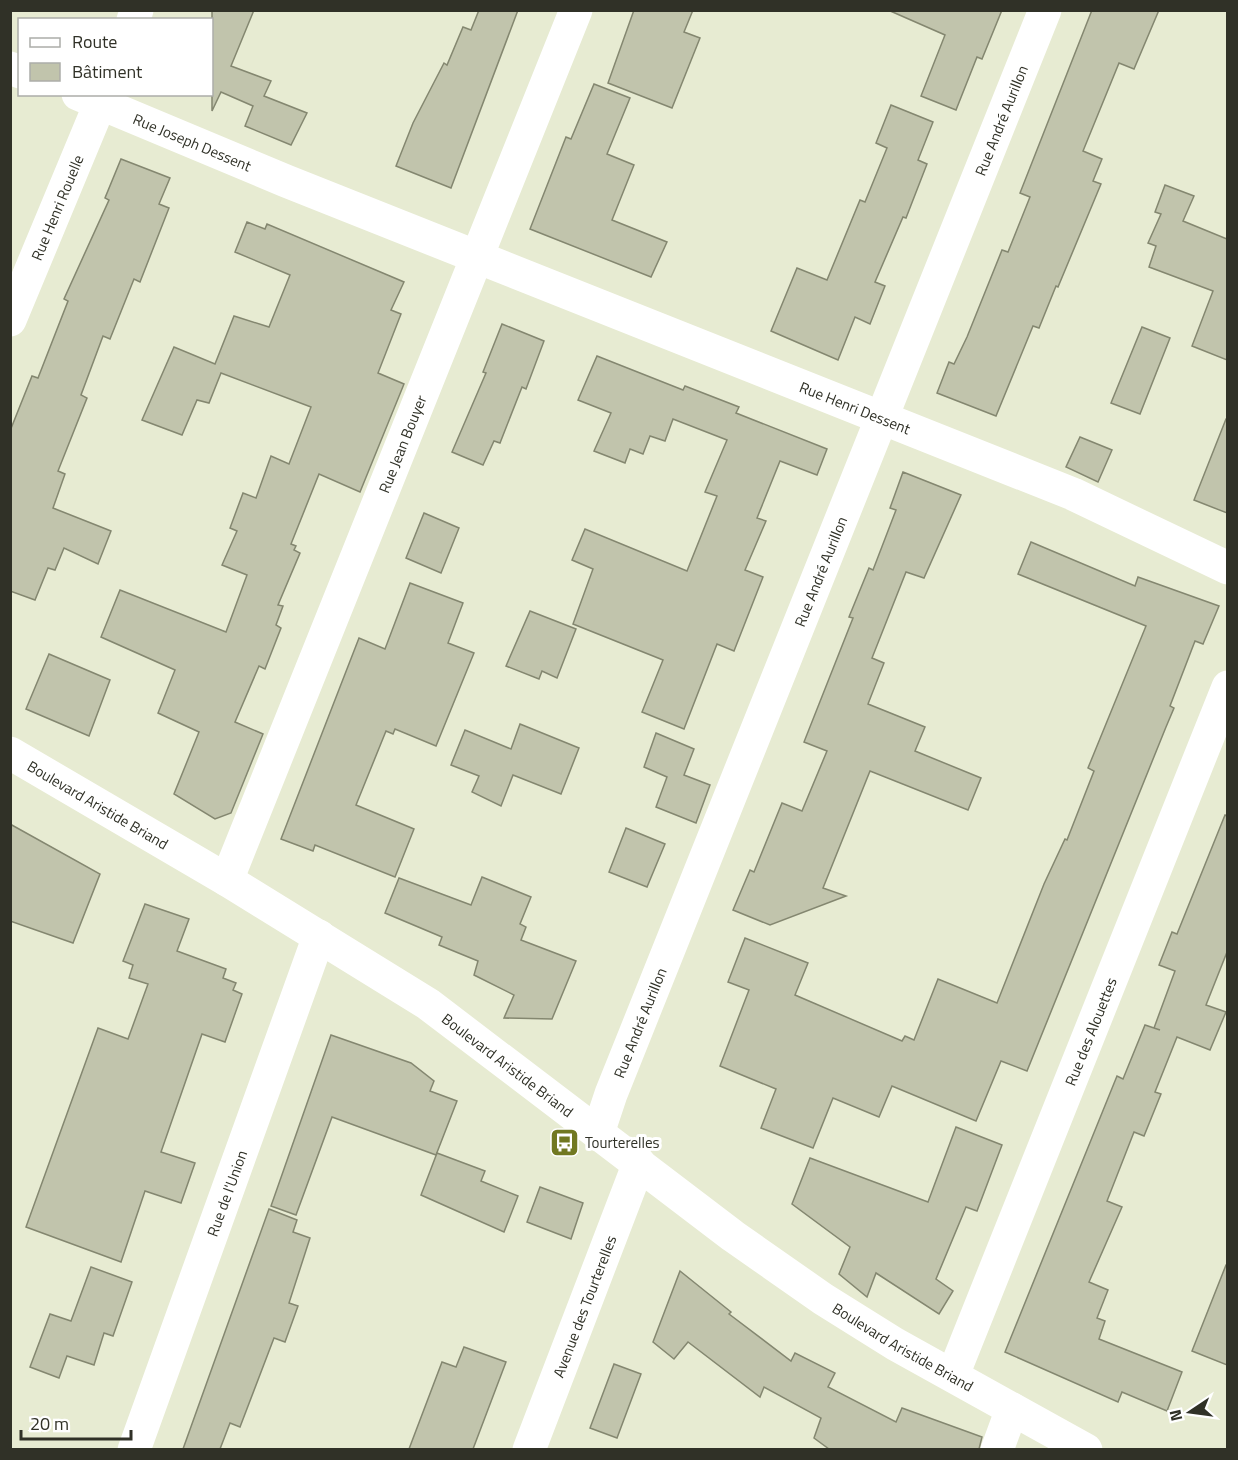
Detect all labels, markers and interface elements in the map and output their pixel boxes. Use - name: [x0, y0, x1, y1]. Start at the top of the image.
- legend: [18, 18, 213, 96]
- text: Route: [72, 28, 117, 55]
- text: Bâtiment: [72, 58, 143, 85]
- street label: Rue André Aurillon: [968, 62, 1033, 179]
- street label: Rue Joseph Dessent: [130, 107, 256, 177]
- street label: Rue Henri Rouelle: [25, 151, 89, 264]
- street label: Rue Henri Dessent: [796, 375, 915, 440]
- street label: Rue Jean Bouyer: [372, 391, 432, 496]
- street label: Rue André Aurillon: [788, 513, 853, 630]
- street label: Boulevard Aristide Briand: [23, 754, 173, 855]
- street label: Rue André Aurillon: [607, 964, 672, 1081]
- street label: Rue des Alouettes: [1058, 974, 1122, 1089]
- street label: Boulevard Aristide Briand: [437, 1007, 579, 1122]
- bus stop icon: Tourterelles: [548, 1126, 580, 1158]
- place label: Tourterelles: [585, 1131, 660, 1154]
- street label: Rue de l'Union: [200, 1147, 253, 1240]
- street label: Avenue des Tourterelles: [546, 1232, 622, 1381]
- street label: Boulevard Aristide Briand: [828, 1296, 978, 1397]
- north arrow: [1160, 1382, 1220, 1442]
- scale bar: [21, 1403, 130, 1441]
- text: N: [1162, 1407, 1188, 1423]
- text: 20 m: [30, 1410, 69, 1437]

